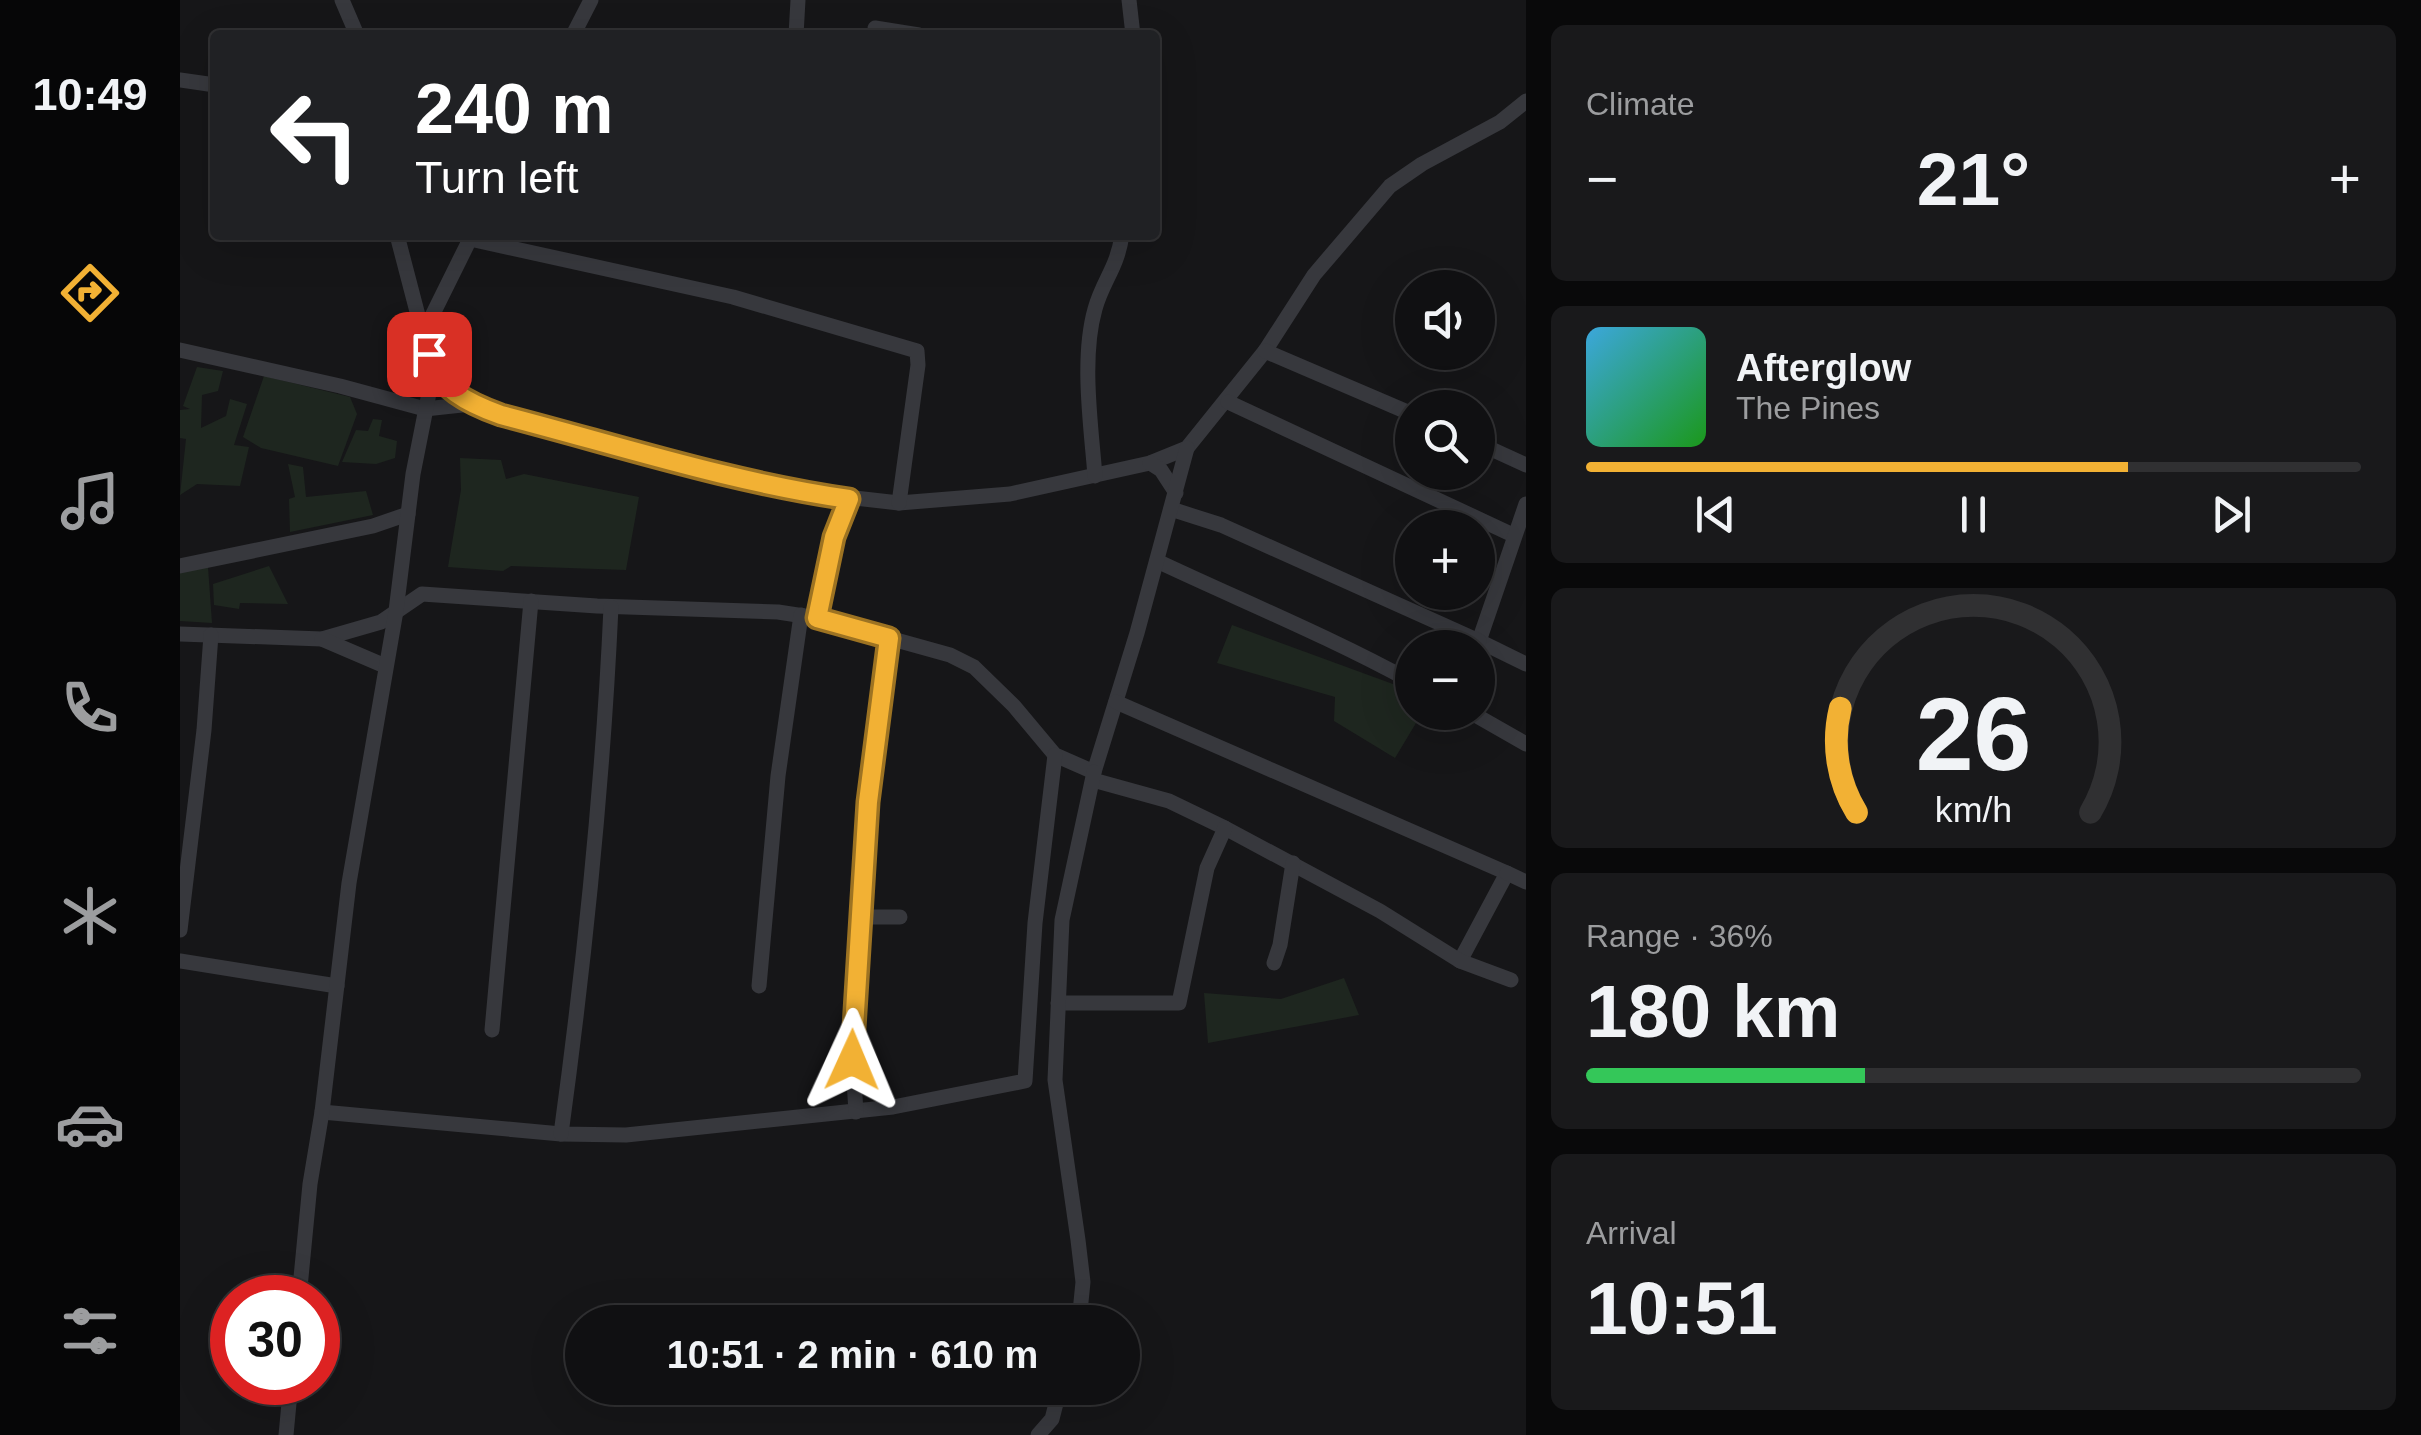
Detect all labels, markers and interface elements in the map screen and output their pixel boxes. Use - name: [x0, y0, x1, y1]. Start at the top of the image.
- text: 10:49: [32, 69, 148, 120]
- icon: left: [250, 70, 380, 200]
- text: 240 m: [415, 70, 613, 148]
- text: Climate: [1586, 86, 1694, 122]
- text: 21°: [1917, 137, 2030, 221]
- text: −: [1586, 148, 1618, 210]
- text: +: [2329, 148, 2361, 210]
- text: Turn left: [415, 152, 578, 203]
- icon: directions: [55, 258, 125, 328]
- map controls: [1395, 270, 1495, 730]
- button: sound: [1395, 270, 1495, 370]
- pin: [387, 312, 472, 397]
- icon: arrive: [402, 327, 457, 382]
- text: Afterglow: [1736, 347, 1911, 389]
- button: search: [1395, 390, 1495, 490]
- text: The Pines: [1736, 390, 1880, 426]
- icon: music: [55, 466, 125, 536]
- icon: previous: [1688, 487, 1743, 542]
- icon: pause: [1946, 487, 2001, 542]
- icon: next: [2204, 487, 2259, 542]
- button: +: [1395, 510, 1495, 610]
- button: −: [1395, 630, 1495, 730]
- icon: phone: [55, 673, 125, 743]
- text: 26: [1916, 676, 2031, 792]
- text: km/h: [1935, 790, 2012, 830]
- icon: climate: [55, 881, 125, 951]
- text: Range · 36%: [1586, 918, 1773, 954]
- text: 180 km: [1586, 969, 1840, 1053]
- position arrow: [800, 1008, 904, 1112]
- icon: car: [55, 1089, 125, 1159]
- text: Arrival: [1586, 1215, 1677, 1251]
- text: 10:51: [1586, 1266, 1778, 1350]
- speed limit sign: 30: [210, 1275, 340, 1405]
- icon: filters: [55, 1296, 125, 1366]
- text: 10:51 · 2 min · 610 m: [667, 1334, 1038, 1376]

